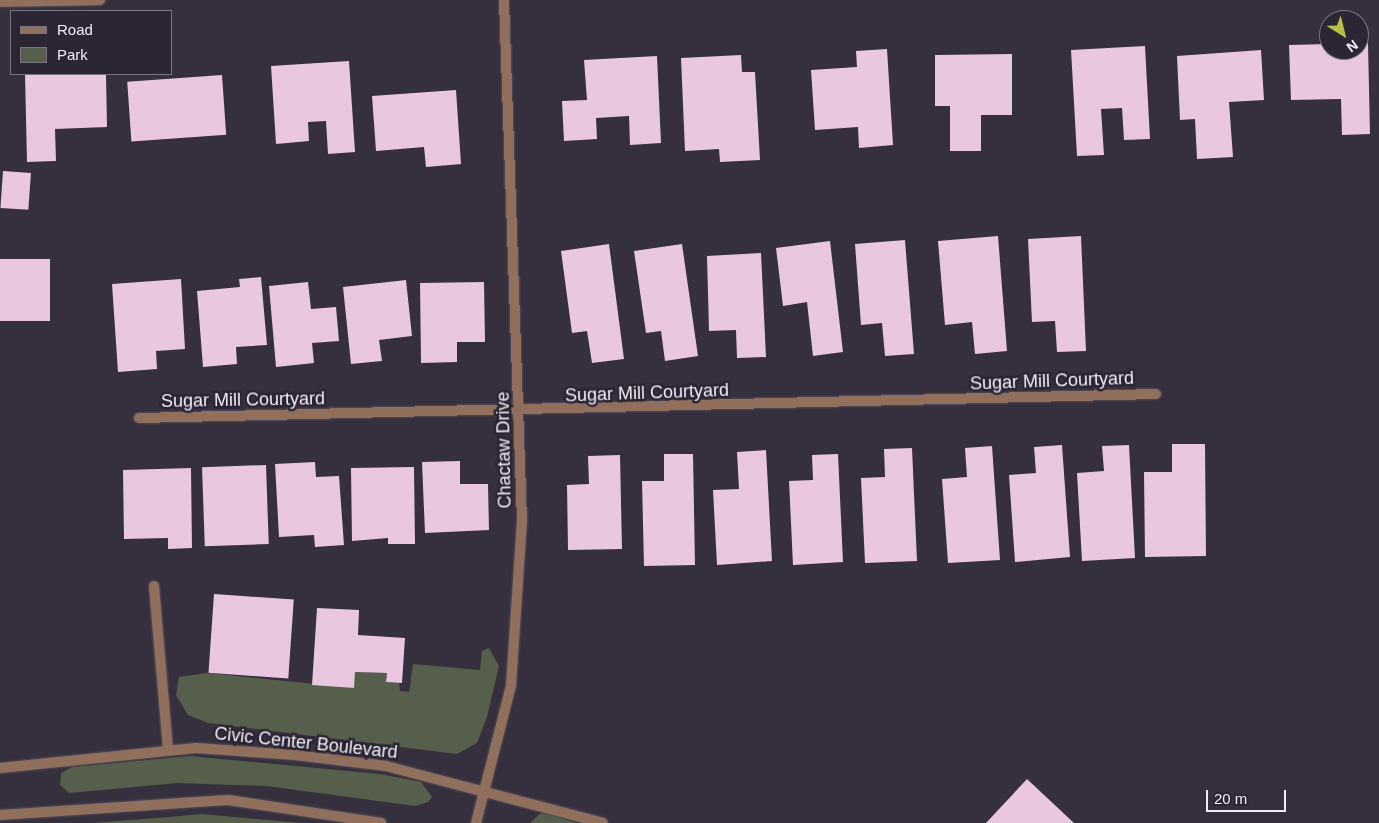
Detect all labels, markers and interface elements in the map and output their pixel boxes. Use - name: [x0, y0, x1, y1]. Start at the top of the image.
- legend: [10, 10, 172, 75]
- north arrow: [1319, 10, 1369, 60]
- text: Road: [57, 21, 93, 38]
- text: N: [1343, 37, 1361, 56]
- text: Park: [57, 46, 88, 63]
- street label: Sugar Mill Courtyard: [970, 367, 1134, 395]
- street label: Sugar Mill Courtyard: [565, 379, 729, 407]
- street label: Sugar Mill Courtyard: [161, 388, 325, 412]
- street label: Chactaw Drive: [492, 391, 516, 509]
- street label: Civic Center Boulevard: [213, 723, 399, 763]
- scale bar: [1209, 780, 1289, 812]
- text: 20 m: [1214, 790, 1247, 807]

